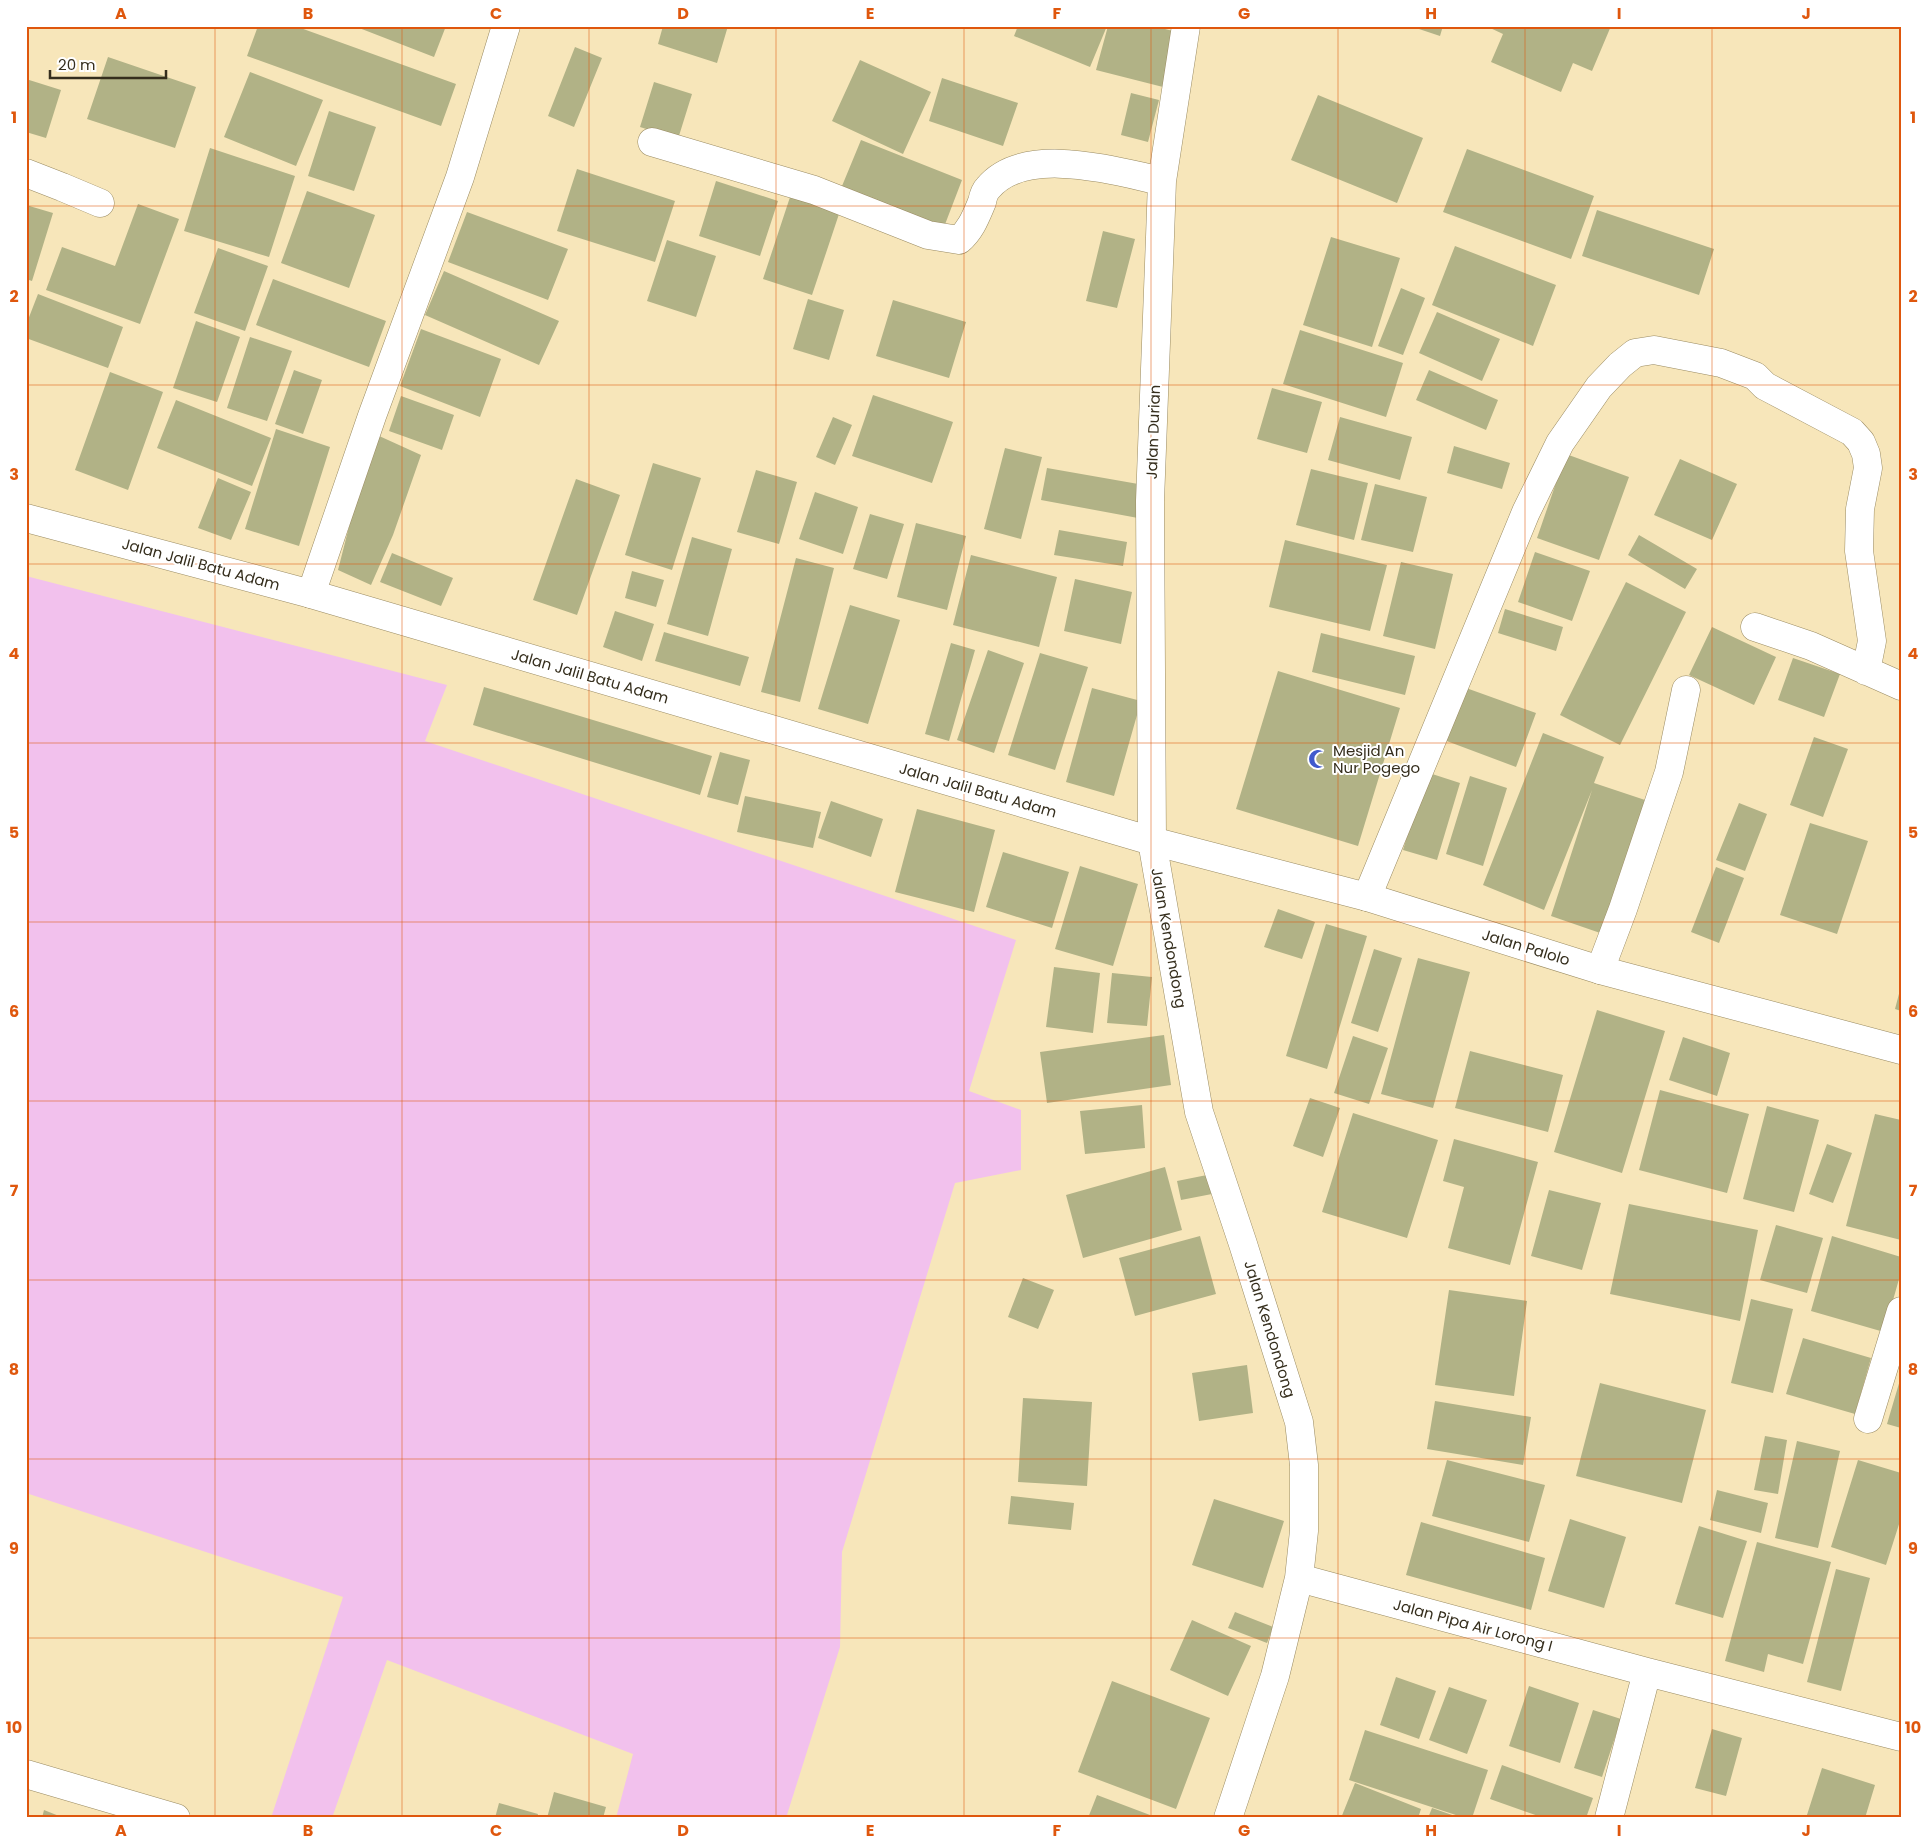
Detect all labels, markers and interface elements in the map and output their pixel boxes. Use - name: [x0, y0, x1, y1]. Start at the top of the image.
- text: A: [115, 2, 127, 25]
- text: B: [303, 2, 313, 25]
- text: C: [490, 2, 502, 25]
- text: D: [677, 2, 689, 25]
- text: E: [866, 2, 874, 25]
- text: F: [1053, 2, 1062, 25]
- text: G: [1238, 2, 1250, 25]
- text: H: [1425, 2, 1437, 25]
- text: I: [1617, 2, 1621, 25]
- text: J: [1801, 2, 1811, 25]
- scale bar: [50, 48, 166, 80]
- text: 20 m: [58, 54, 96, 75]
- text: 1: [11, 106, 17, 129]
- text: 1: [1910, 106, 1916, 129]
- text: 2: [9, 285, 19, 308]
- text: 2: [1908, 285, 1918, 308]
- street label: Jalan Durian: [1141, 384, 1165, 480]
- text: 3: [9, 463, 19, 486]
- text: 3: [1908, 463, 1918, 486]
- street label: Jalan Jalil Batu Adam: [120, 533, 282, 595]
- text: 4: [9, 642, 20, 665]
- text: 4: [1908, 642, 1919, 665]
- street label: Jalan Jalil Batu Adam: [509, 643, 671, 709]
- place label: Mesjid An Nur Pogego: [1333, 740, 1420, 778]
- mosque icon: Mesjid An Nur Pogego: [1307, 748, 1329, 770]
- street label: Jalan Jalil Batu Adam: [897, 757, 1059, 823]
- text: 5: [9, 821, 19, 844]
- text: 5: [1908, 821, 1918, 844]
- street label: Jalan Kendondong: [1146, 866, 1192, 1010]
- street label: Jalan Palolo: [1479, 924, 1573, 970]
- text: 6: [9, 1000, 19, 1023]
- text: 6: [1908, 1000, 1918, 1023]
- text: 7: [10, 1179, 19, 1202]
- text: 7: [1909, 1179, 1918, 1202]
- street label: Jalan Kendondong: [1239, 1258, 1301, 1400]
- text: 8: [9, 1358, 19, 1381]
- text: 8: [1908, 1358, 1918, 1381]
- text: 9: [9, 1537, 19, 1560]
- text: 9: [1908, 1537, 1918, 1560]
- street label: Jalan Pipa Air Lorong I: [1391, 1594, 1555, 1656]
- text: 10: [6, 1716, 22, 1739]
- text: 10: [1905, 1716, 1921, 1739]
- text: A: [115, 1819, 127, 1842]
- text: B: [303, 1819, 313, 1842]
- text: C: [490, 1819, 502, 1842]
- text: D: [677, 1819, 689, 1842]
- text: E: [866, 1819, 874, 1842]
- text: F: [1053, 1819, 1062, 1842]
- text: G: [1238, 1819, 1250, 1842]
- text: H: [1425, 1819, 1437, 1842]
- text: I: [1617, 1819, 1621, 1842]
- text: J: [1801, 1819, 1811, 1842]

